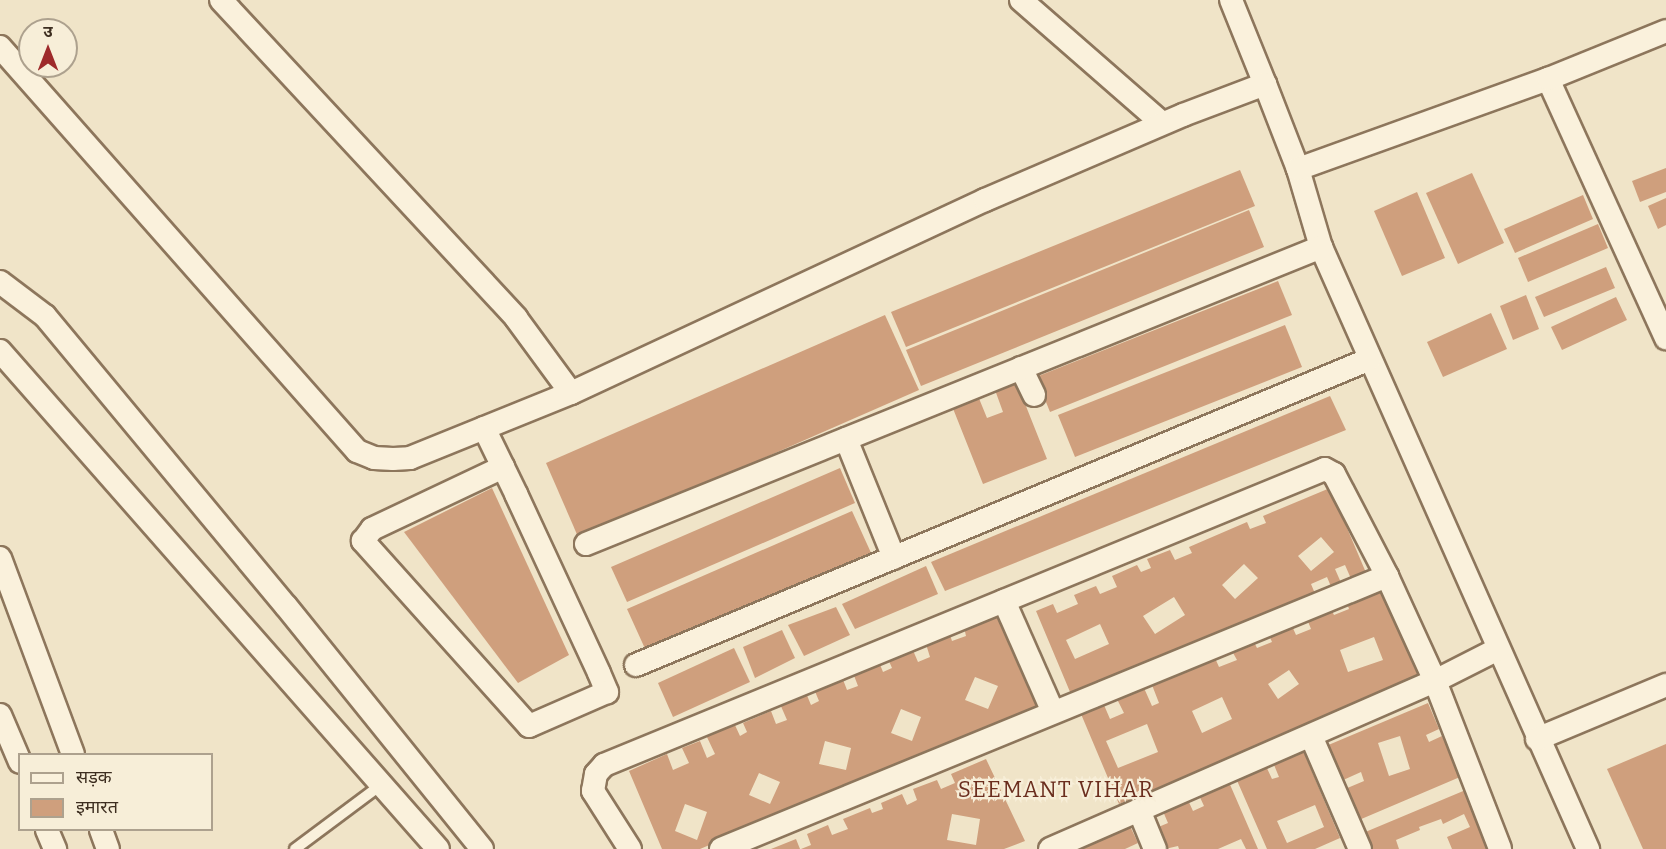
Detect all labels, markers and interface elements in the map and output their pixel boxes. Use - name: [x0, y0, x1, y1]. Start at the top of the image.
- north arrow: [18, 18, 78, 78]
- text: उ: [43, 22, 53, 41]
- legend: [18, 753, 213, 831]
- text: सड़क: [76, 766, 112, 788]
- district label: SEEMANT VIHAR: [958, 777, 1154, 803]
- text: इमारत: [76, 796, 118, 818]

